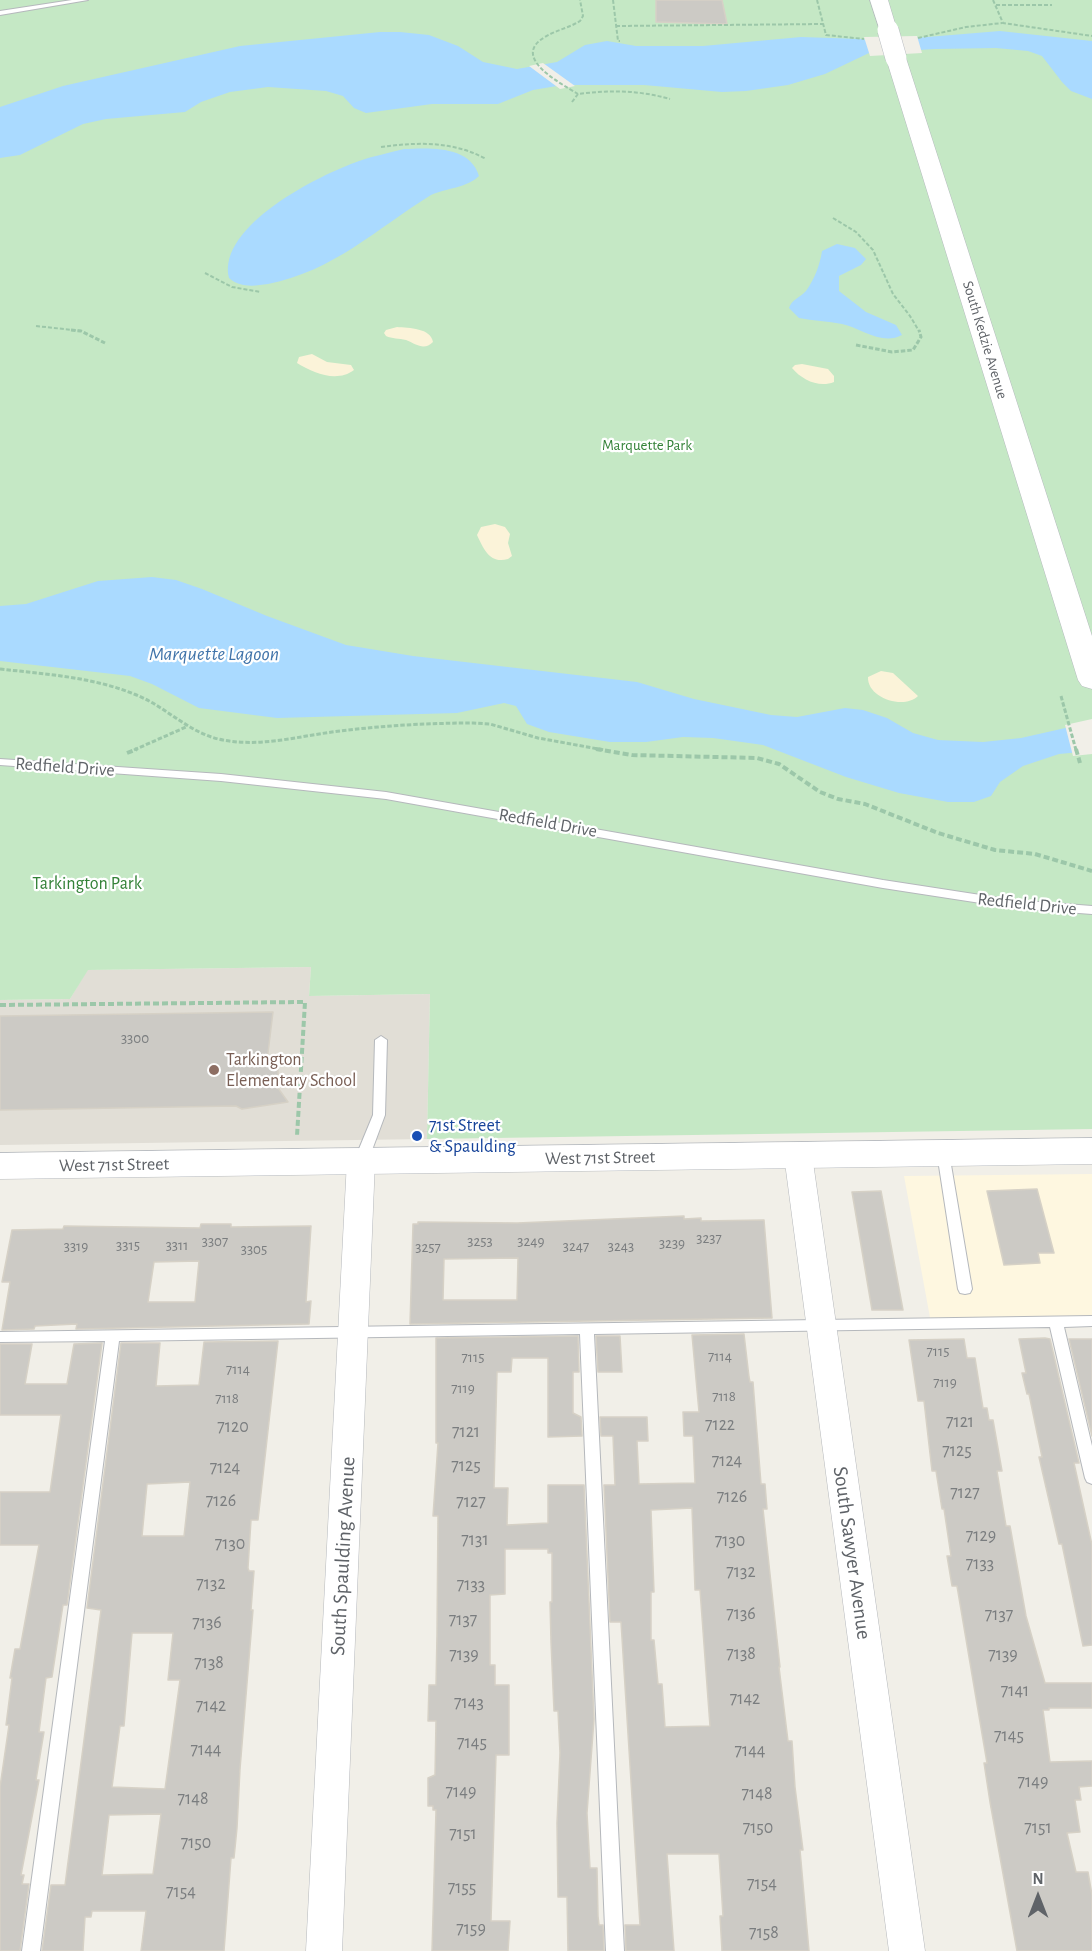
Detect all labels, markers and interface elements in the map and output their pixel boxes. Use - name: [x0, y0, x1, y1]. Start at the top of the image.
- street label: South Kedzie Avenue: [959, 279, 1011, 401]
- park label: Marquette Park: [602, 436, 692, 454]
- water label: Marquette Lagoon: [149, 642, 279, 666]
- street label: Redfield Drive: [15, 753, 115, 781]
- street label: Redfield Drive: [497, 804, 599, 842]
- park label: Tarkington Park: [32, 873, 142, 895]
- street label: Redfield Drive: [976, 888, 1078, 920]
- house number: 3300: [121, 1029, 149, 1047]
- place label: Tarkington Elementary School: [226, 1049, 356, 1092]
- marker: Tarkington Elementary School: [207, 1063, 221, 1077]
- place label: 71st Street & Spaulding: [429, 1115, 516, 1158]
- marker: 71st Street & Spaulding: [410, 1129, 424, 1143]
- street label: West 71st Street: [545, 1146, 655, 1170]
- street label: West 71st Street: [59, 1153, 169, 1177]
- house number: 3237: [696, 1229, 722, 1247]
- house number: 3307: [202, 1232, 228, 1250]
- house number: 3253: [467, 1232, 493, 1250]
- house number: 3249: [517, 1232, 545, 1250]
- house number: 3239: [659, 1234, 685, 1252]
- house number: 3315: [116, 1236, 140, 1254]
- house number: 3311: [166, 1236, 188, 1254]
- house number: 3319: [64, 1237, 88, 1255]
- house number: 3247: [563, 1237, 589, 1255]
- house number: 3243: [608, 1237, 634, 1255]
- house number: 3257: [415, 1238, 441, 1256]
- house number: 3305: [241, 1240, 267, 1258]
- house number: 7115: [927, 1342, 949, 1360]
- house number: 7114: [708, 1347, 732, 1365]
- house number: 7115: [462, 1348, 484, 1366]
- house number: 7114: [226, 1360, 250, 1378]
- house number: 7119: [933, 1373, 957, 1391]
- house number: 7119: [451, 1379, 475, 1397]
- house number: 7118: [712, 1387, 736, 1405]
- house number: 7118: [215, 1389, 239, 1407]
- house number: 7121: [946, 1411, 974, 1433]
- house number: 7122: [705, 1414, 735, 1436]
- house number: 7120: [217, 1416, 249, 1438]
- house number: 7121: [452, 1421, 480, 1443]
- house number: 7125: [942, 1440, 972, 1462]
- house number: 7124: [712, 1450, 742, 1472]
- house number: 7125: [451, 1455, 481, 1477]
- street label: South Spaulding Avenue: [325, 1456, 361, 1656]
- house number: 7124: [210, 1457, 240, 1479]
- street label: South Sawyer Avenue: [827, 1465, 877, 1641]
- house number: 7127: [950, 1482, 980, 1504]
- house number: 7126: [717, 1486, 747, 1508]
- house number: 7126: [206, 1490, 236, 1512]
- house number: 7127: [456, 1491, 486, 1513]
- house number: 7129: [966, 1525, 996, 1547]
- house number: 7131: [461, 1529, 489, 1551]
- house number: 7130: [715, 1530, 745, 1552]
- house number: 7130: [215, 1533, 245, 1555]
- house number: 7133: [966, 1553, 994, 1575]
- house number: 7132: [726, 1561, 756, 1583]
- house number: 7132: [196, 1573, 226, 1595]
- house number: 7133: [457, 1574, 485, 1596]
- house number: 7136: [726, 1603, 756, 1625]
- house number: 7137: [985, 1604, 1013, 1626]
- house number: 7137: [449, 1609, 477, 1631]
- house number: 7136: [192, 1612, 222, 1634]
- house number: 7138: [726, 1643, 756, 1665]
- house number: 7139: [449, 1644, 479, 1666]
- house number: 7139: [988, 1644, 1018, 1666]
- house number: 7138: [194, 1652, 224, 1674]
- house number: 7141: [1001, 1680, 1029, 1702]
- house number: 7142: [730, 1688, 760, 1710]
- house number: 7143: [454, 1692, 484, 1714]
- house number: 7142: [196, 1695, 226, 1717]
- house number: 7145: [994, 1725, 1024, 1747]
- house number: 7145: [457, 1732, 487, 1754]
- house number: 7144: [190, 1739, 222, 1761]
- house number: 7144: [734, 1740, 766, 1762]
- house number: 7149: [1018, 1771, 1048, 1793]
- house number: 7149: [446, 1781, 476, 1803]
- house number: 7148: [742, 1783, 772, 1805]
- house number: 7148: [178, 1788, 208, 1810]
- house number: 7150: [743, 1817, 773, 1839]
- house number: 7151: [1024, 1817, 1052, 1839]
- house number: 7151: [449, 1823, 477, 1845]
- house number: 7150: [181, 1832, 211, 1854]
- north arrow: [1008, 1867, 1068, 1927]
- text: N: [1032, 1871, 1044, 1887]
- house number: 7154: [747, 1873, 777, 1895]
- house number: 7155: [448, 1877, 476, 1899]
- house number: 7154: [166, 1881, 196, 1903]
- house number: 7159: [456, 1918, 486, 1940]
- house number: 7158: [749, 1922, 779, 1944]

